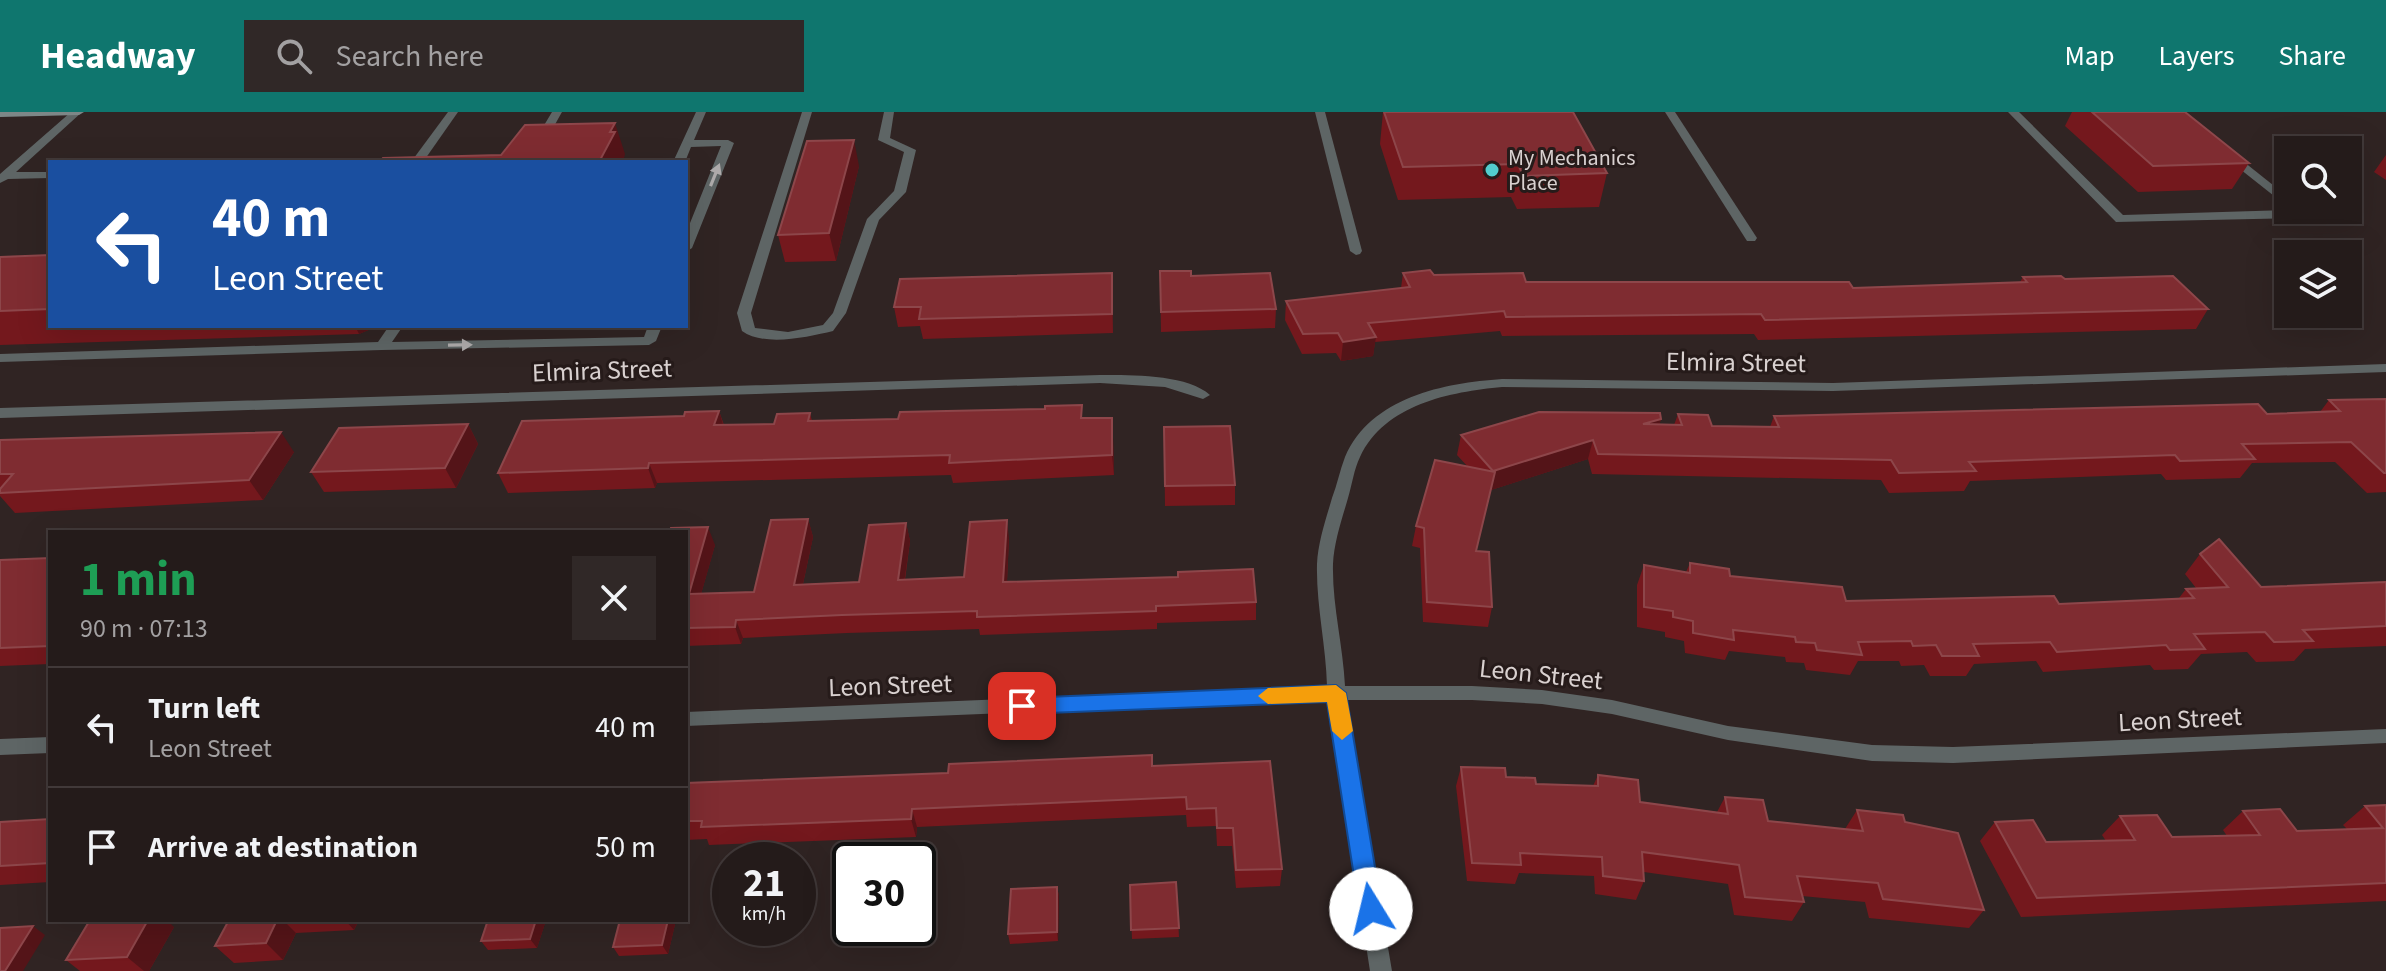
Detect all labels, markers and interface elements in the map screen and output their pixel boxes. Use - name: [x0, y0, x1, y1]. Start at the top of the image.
- search box: [244, 20, 804, 92]
- text: Headway: [40, 29, 196, 83]
- icon: search: [272, 34, 316, 78]
- text: Search here: [336, 35, 484, 78]
- text: Map: [2064, 36, 2114, 76]
- text: Layers: [2158, 36, 2234, 76]
- text: Share: [2278, 36, 2346, 76]
- map controls: [2274, 136, 2362, 328]
- button: search: [2274, 136, 2362, 224]
- place label: My Mechanics Place: [1508, 142, 1635, 199]
- marker: My Mechanics Place: [1483, 161, 1501, 179]
- one-way arrow: [709, 163, 722, 187]
- text: 40 m: [212, 179, 330, 258]
- icon: left: [80, 192, 184, 296]
- button: layers: [2274, 240, 2362, 328]
- text: Leon Street: [212, 253, 384, 304]
- one-way arrow: [448, 339, 473, 351]
- street label: Elmira Street: [1666, 343, 1807, 382]
- street label: Elmira Street: [531, 350, 673, 391]
- text: 1 min: [80, 546, 197, 614]
- button: close: [572, 556, 656, 640]
- text: 90 m · 07:13: [80, 610, 208, 647]
- street label: Leon Street: [1477, 650, 1605, 699]
- street label: Leon Street: [827, 665, 953, 706]
- pin: [988, 672, 1056, 740]
- icon: arrive: [1000, 684, 1044, 728]
- text: Turn left: [148, 687, 260, 730]
- street label: Leon Street: [2117, 698, 2243, 741]
- icon: left: [80, 705, 124, 749]
- text: 40 m: [595, 706, 656, 749]
- text: Leon Street: [148, 730, 272, 767]
- icon: arrive: [80, 825, 124, 869]
- text: Arrive at destination: [148, 826, 418, 869]
- text: 50 m: [595, 826, 656, 869]
- speed limit sign: 30: [832, 842, 936, 946]
- text: 21: [743, 855, 785, 912]
- position arrow: [1329, 867, 1413, 951]
- text: km/h: [742, 900, 786, 928]

